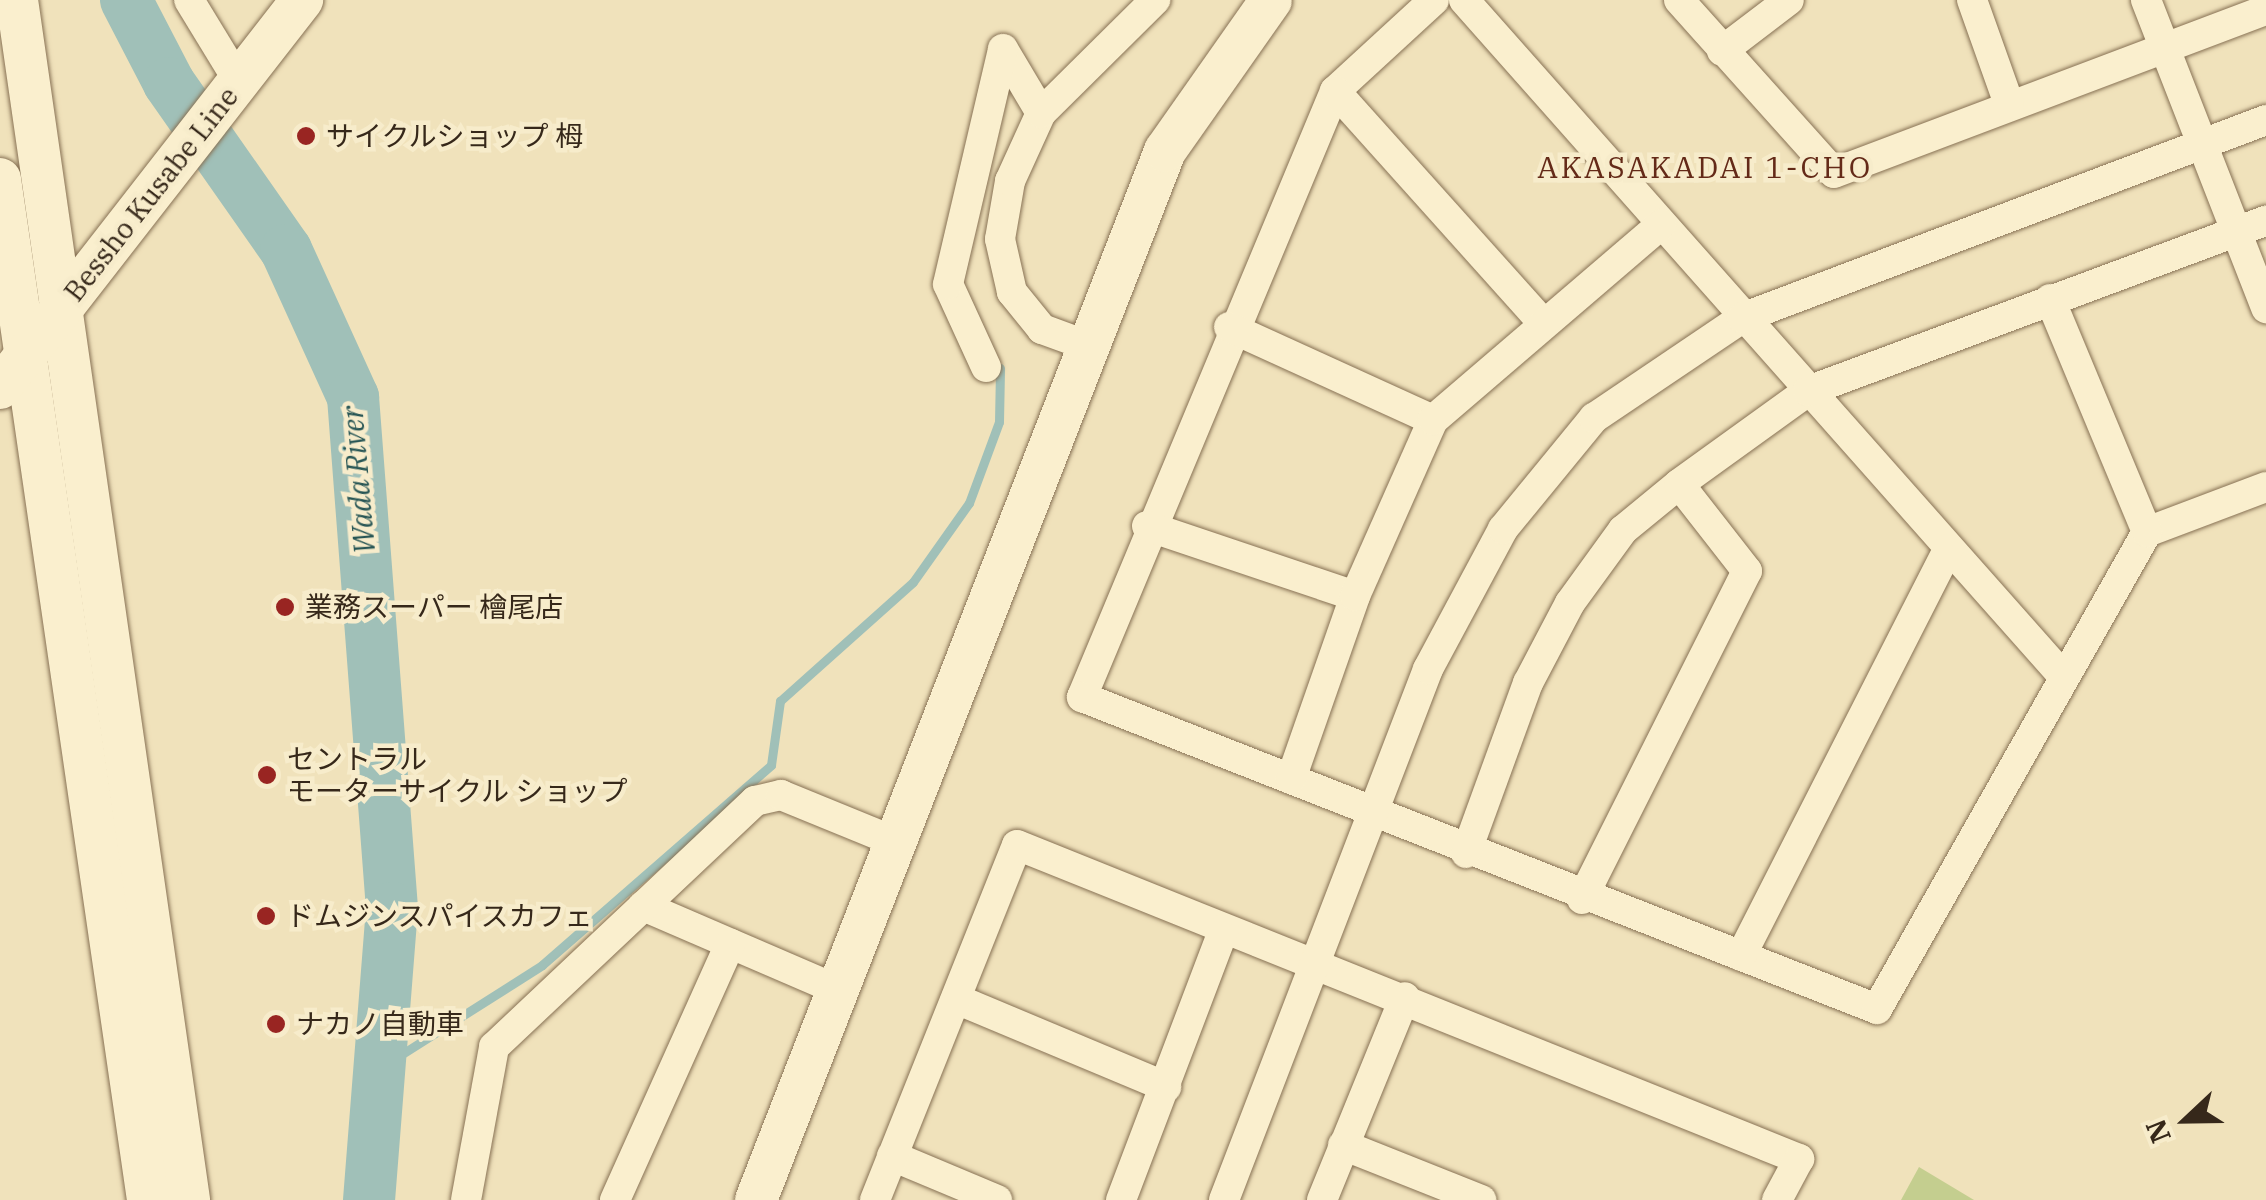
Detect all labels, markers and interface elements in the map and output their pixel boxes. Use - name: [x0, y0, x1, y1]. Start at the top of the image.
- street label: Bessho Kusabe Line: [57, 80, 245, 308]
- place label: サイクルショップ 栂: [326, 119, 584, 153]
- marker: サイクルショップ 栂: [295, 125, 317, 147]
- district label: AKASAKADAI 1-CHO: [1537, 149, 1873, 185]
- water label: Wada River: [334, 404, 382, 556]
- place label: 業務スーパー 檜尾店: [305, 590, 563, 624]
- marker: 業務スーパー 檜尾店: [274, 596, 296, 618]
- place label: セントラル モーターサイクル ショップ: [287, 742, 629, 808]
- marker: セントラル モーターサイクル ショップ: [256, 764, 278, 786]
- place label: ドムジンスパイスカフェ: [286, 899, 594, 933]
- marker: ドムジンスパイスカフェ: [255, 905, 277, 927]
- place label: ナカノ自動車: [296, 1007, 464, 1041]
- marker: ナカノ自動車: [265, 1013, 287, 1035]
- north arrow: [2136, 1070, 2236, 1170]
- text: N: [2136, 1114, 2179, 1149]

